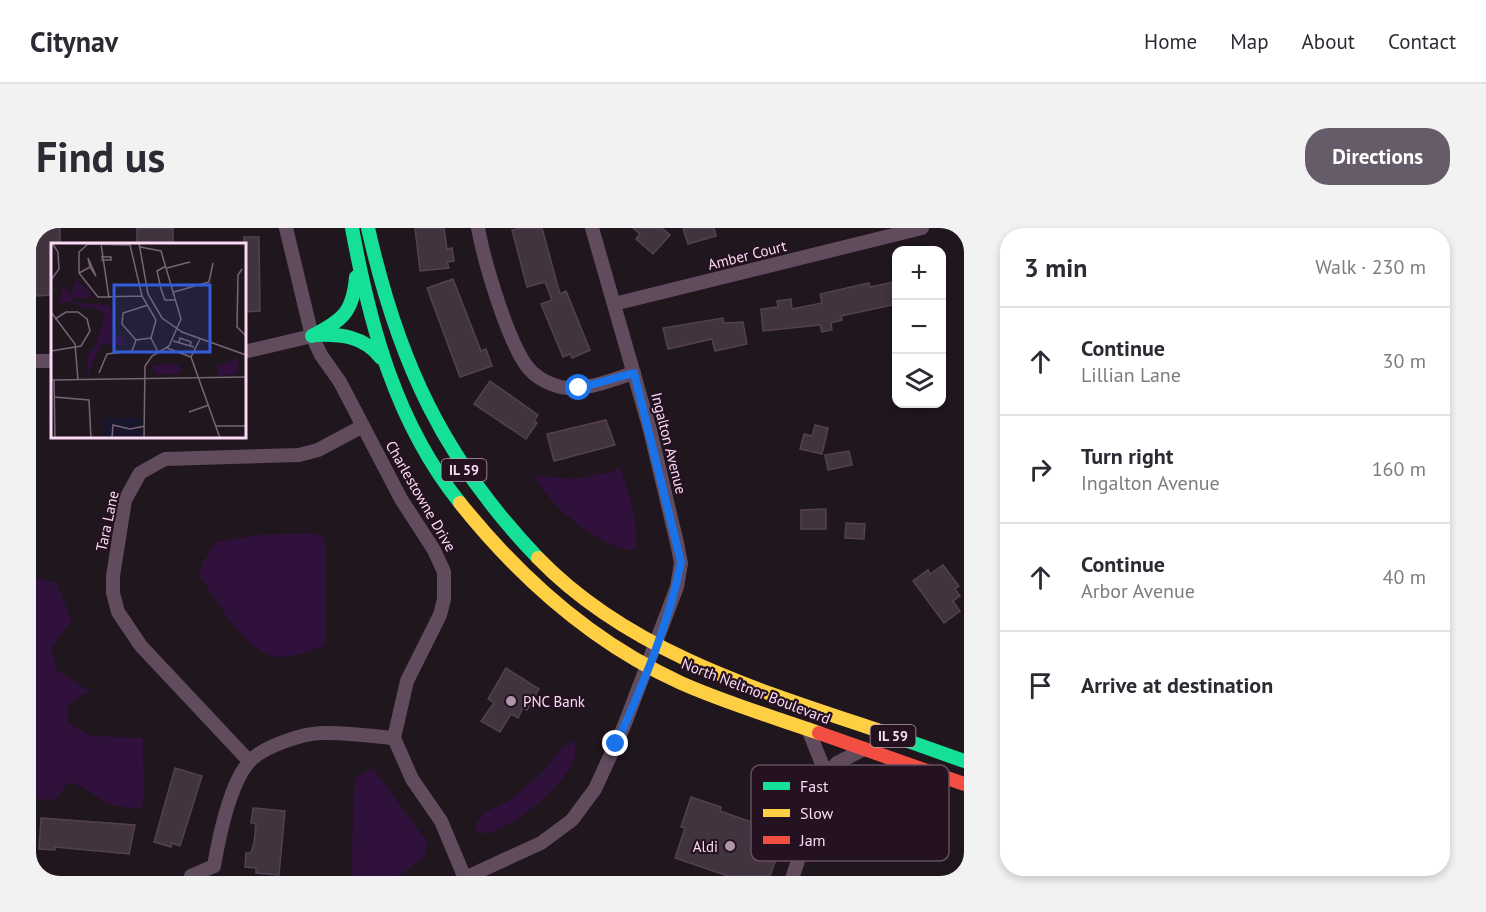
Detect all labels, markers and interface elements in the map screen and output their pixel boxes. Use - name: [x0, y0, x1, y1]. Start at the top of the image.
- text: Citynav: [30, 23, 118, 60]
- text: Home: [1144, 28, 1197, 55]
- text: Map: [1230, 28, 1269, 55]
- text: About: [1302, 28, 1355, 55]
- text: Contact: [1388, 28, 1456, 55]
- button: Directions: [1305, 128, 1450, 185]
- text: Find us: [36, 129, 165, 184]
- street label: Amber Court: [706, 236, 788, 274]
- inset map: [51, 243, 246, 438]
- map controls: [892, 246, 946, 408]
- button: +: [892, 246, 946, 300]
- text: 3 min: [1024, 251, 1087, 284]
- text: Walk · 230 m: [1315, 254, 1426, 280]
- button: −: [892, 300, 946, 354]
- text: Continue: [1081, 334, 1165, 362]
- icon: ahead: [1024, 345, 1057, 378]
- text: 30 m: [1383, 348, 1426, 374]
- button: layers: [892, 354, 946, 408]
- text: Lillian Lane: [1081, 362, 1181, 388]
- route start: [565, 374, 591, 400]
- street label: Ingalton Avenue: [647, 390, 691, 496]
- street label: Charlestowne Drive: [382, 437, 460, 555]
- text: Turn right: [1081, 442, 1173, 470]
- icon: right: [1024, 453, 1057, 486]
- text: 160 m: [1372, 456, 1426, 482]
- road number: IL 59: [442, 459, 486, 481]
- text: Ingalton Avenue: [1081, 470, 1220, 496]
- street label: Tara Lane: [91, 489, 123, 553]
- text: Continue: [1081, 550, 1165, 578]
- icon: ahead: [1024, 561, 1057, 594]
- text: 40 m: [1383, 564, 1426, 590]
- text: Arbor Avenue: [1081, 578, 1195, 604]
- street label: North Neltnor Boulevard: [679, 654, 833, 728]
- icon: arrive: [1024, 669, 1057, 702]
- text: Arrive at destination: [1081, 671, 1273, 699]
- place label: PNC Bank: [523, 692, 586, 711]
- marker: PNC Bank: [504, 694, 518, 708]
- road number: IL 59: [870, 725, 916, 747]
- route end: [602, 730, 628, 756]
- legend: [751, 765, 949, 861]
- text: Fast: [800, 776, 829, 796]
- text: Slow: [800, 803, 834, 823]
- text: Jam: [799, 830, 826, 850]
- place label: Aldi: [693, 837, 718, 856]
- marker: Aldi: [723, 839, 737, 853]

